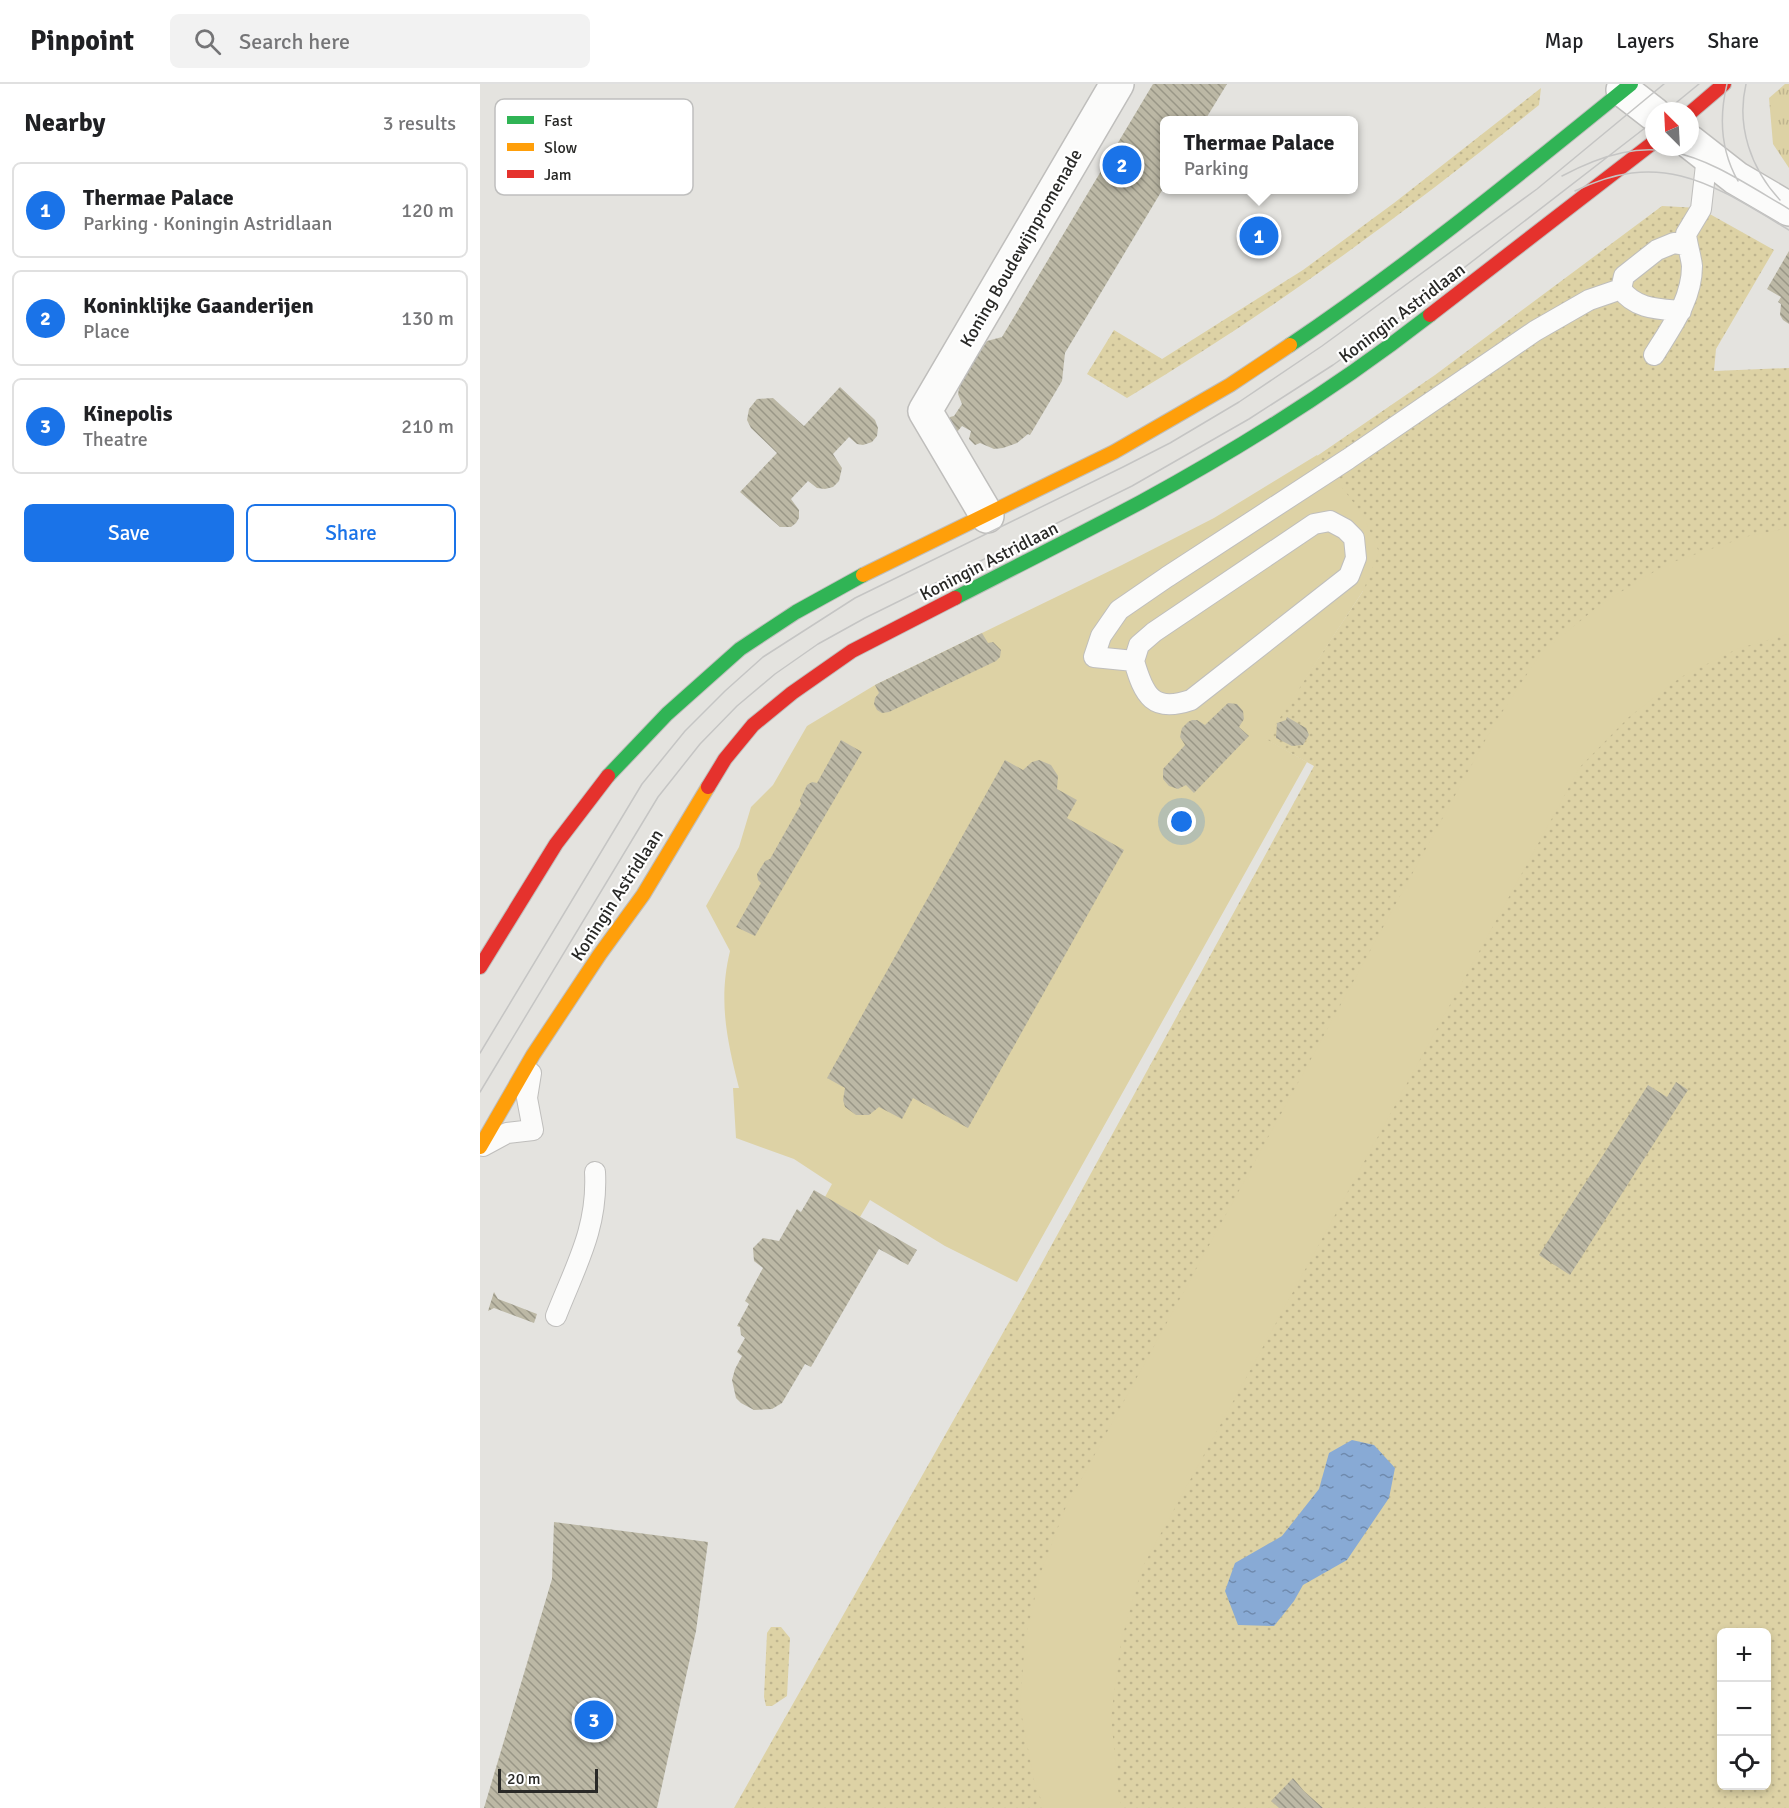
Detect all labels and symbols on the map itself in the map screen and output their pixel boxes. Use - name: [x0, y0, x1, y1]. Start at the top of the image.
- legend: [495, 99, 693, 195]
- north arrow: [1645, 102, 1699, 156]
- text: Fast: [544, 111, 573, 131]
- text: Slow: [544, 138, 578, 158]
- pin: 2: [1102, 142, 1142, 188]
- street label: Koning Boudewijnpromenade: [955, 145, 1087, 351]
- text: Jam: [544, 165, 572, 185]
- pin: 1: [1240, 214, 1278, 258]
- street label: Koningin Astridlaan: [1335, 258, 1469, 368]
- street label: Koningin Astridlaan: [916, 517, 1062, 605]
- your location: [1167, 807, 1196, 836]
- street label: Koningin Astridlaan: [566, 825, 668, 965]
- pin: 3: [574, 1698, 614, 1742]
- scale bar: [498, 1766, 598, 1794]

